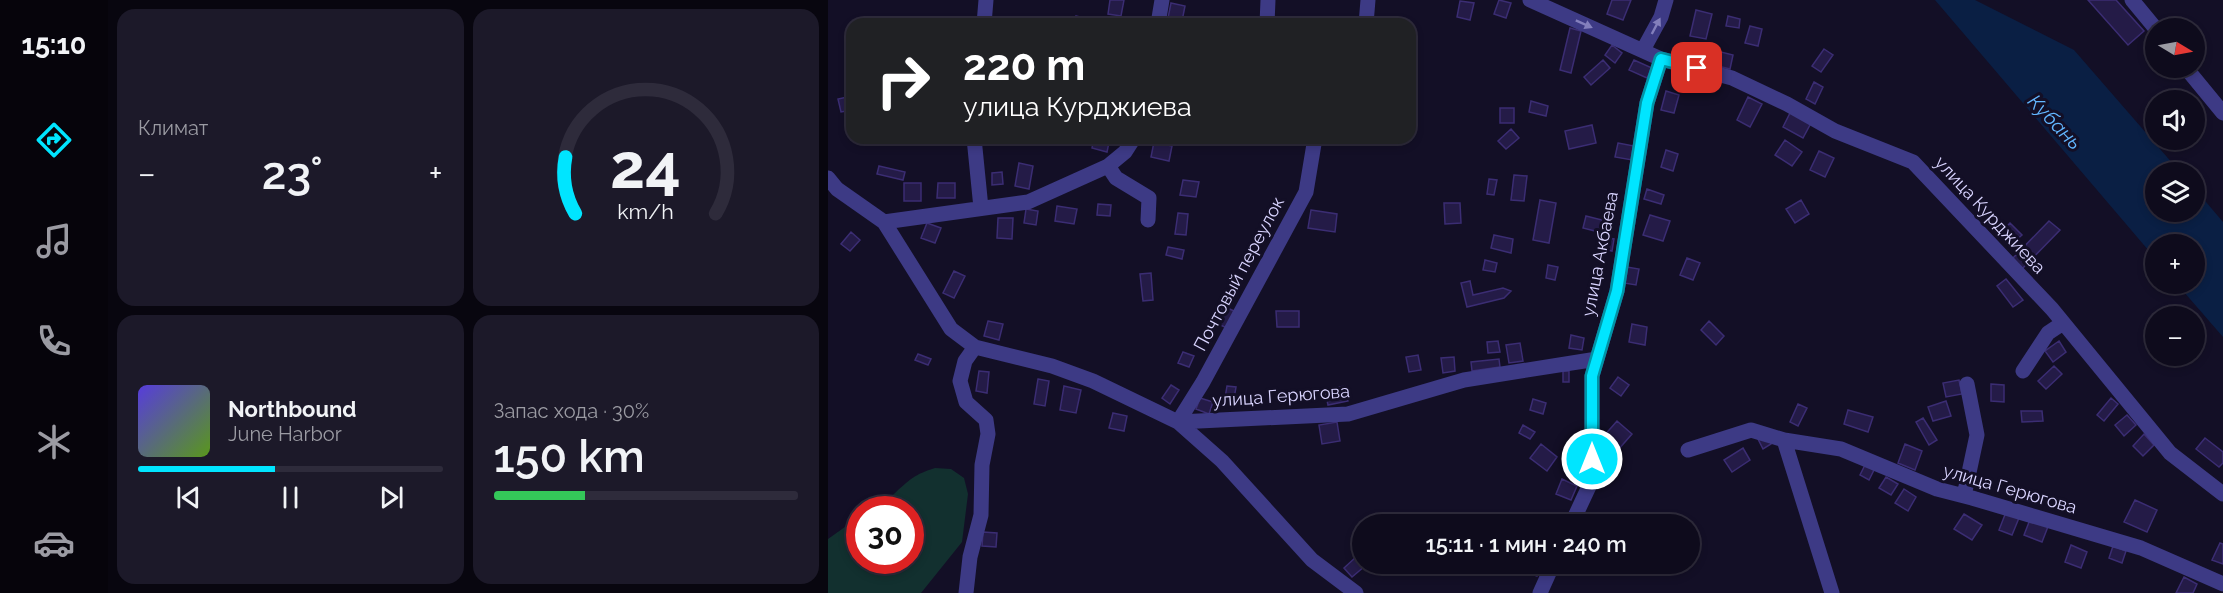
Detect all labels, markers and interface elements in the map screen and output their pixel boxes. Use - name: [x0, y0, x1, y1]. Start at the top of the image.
- one-way arrow: [1651, 17, 1661, 34]
- north arrow: [2145, 18, 2205, 78]
- map controls: [2145, 18, 2205, 366]
- one-way arrow: [1575, 19, 1592, 28]
- text: 15:10: [22, 29, 86, 60]
- text: 220 m: [963, 41, 1085, 90]
- icon: right: [864, 42, 942, 120]
- pin: [1671, 42, 1722, 93]
- icon: arrive: [1680, 51, 1713, 84]
- water label: Кубань: [2023, 89, 2087, 155]
- button: sound: [2145, 90, 2205, 150]
- text: улица Курджиева: [963, 91, 1192, 122]
- text: Климат: [138, 116, 208, 140]
- icon: directions: [33, 119, 75, 161]
- text: 24: [610, 129, 681, 203]
- text: 23°: [262, 147, 323, 200]
- street label: улица Курджиева: [1931, 152, 2050, 278]
- text: −: [138, 154, 156, 193]
- text: +: [429, 154, 443, 193]
- button: layers: [2145, 162, 2205, 222]
- street label: улица Акбаева: [1577, 190, 1622, 318]
- street label: Почтовый переулок: [1189, 193, 1288, 354]
- text: km/h: [617, 200, 674, 225]
- icon: music: [33, 220, 75, 262]
- button: +: [2145, 234, 2205, 294]
- button: −: [2145, 306, 2205, 366]
- icon: phone: [33, 320, 75, 362]
- street label: улица Герюгова: [1211, 380, 1350, 411]
- text: Northbound: [228, 396, 357, 422]
- text: Запас хода · 30%: [494, 399, 649, 423]
- icon: climate: [33, 421, 75, 463]
- text: June Harbor: [228, 422, 342, 446]
- position arrow: [1560, 427, 1624, 491]
- text: 150 km: [494, 430, 645, 483]
- street label: улица Герюгова: [1941, 459, 2079, 518]
- icon: previous: [172, 481, 205, 514]
- icon: pause: [274, 481, 307, 514]
- icon: next: [375, 481, 408, 514]
- speed limit sign: 30: [846, 496, 924, 574]
- icon: car: [33, 522, 75, 564]
- text: 15:11 · 1 мин · 240 m: [1425, 531, 1627, 557]

